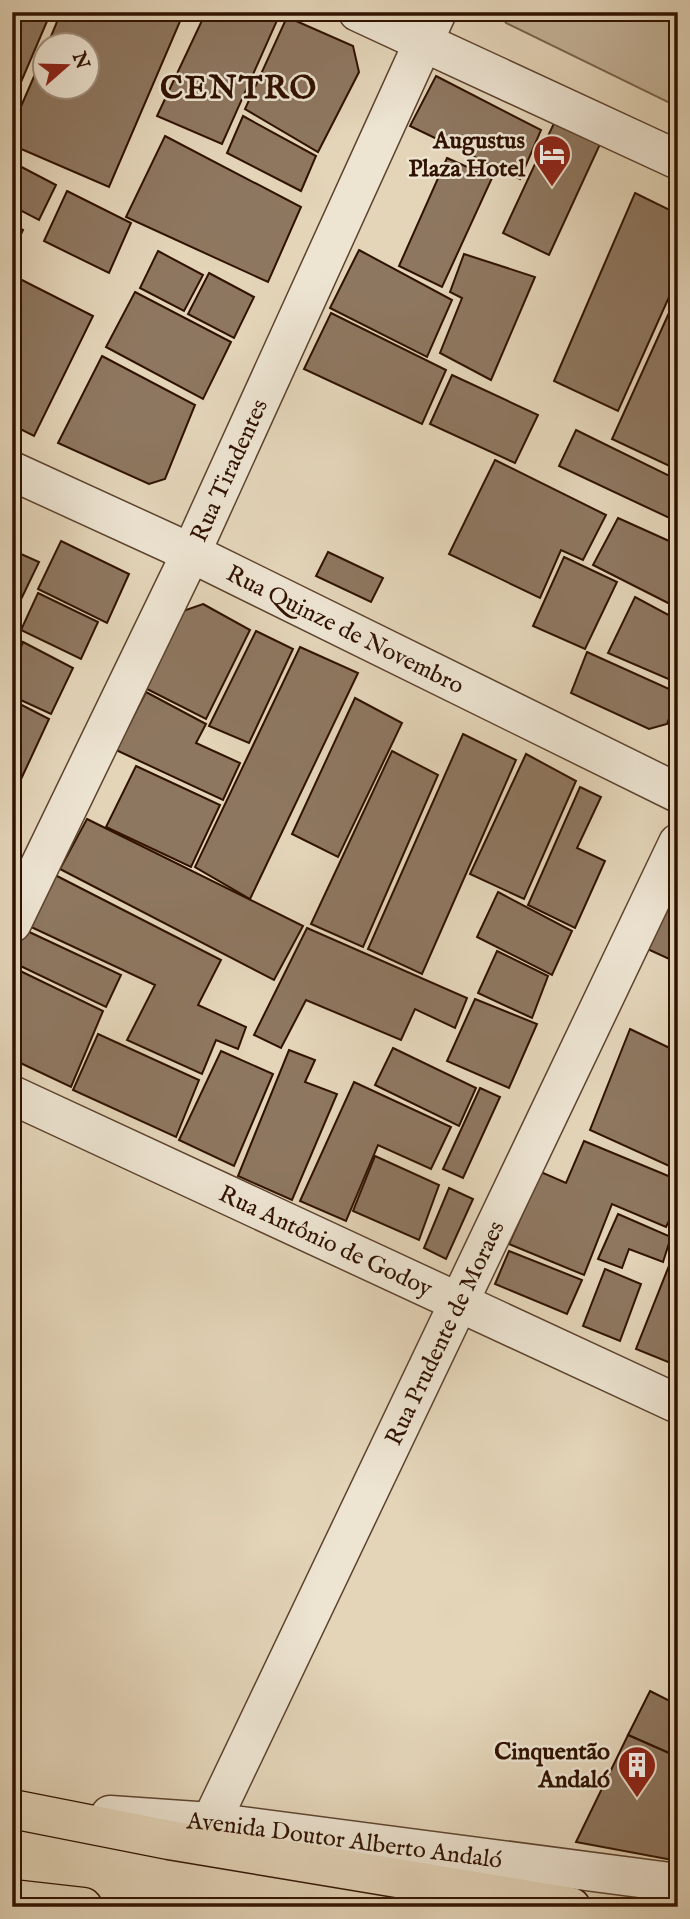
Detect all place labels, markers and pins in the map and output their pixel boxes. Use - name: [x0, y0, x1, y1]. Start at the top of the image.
- place label: Augustus Plaza Hotel: [408, 126, 526, 185]
- hotel icon: Augustus Plaza Hotel: [531, 133, 573, 188]
- place label: Cinquentão Andaló: [494, 1737, 610, 1796]
- building icon: Cinquentão Andaló: [616, 1744, 658, 1799]

